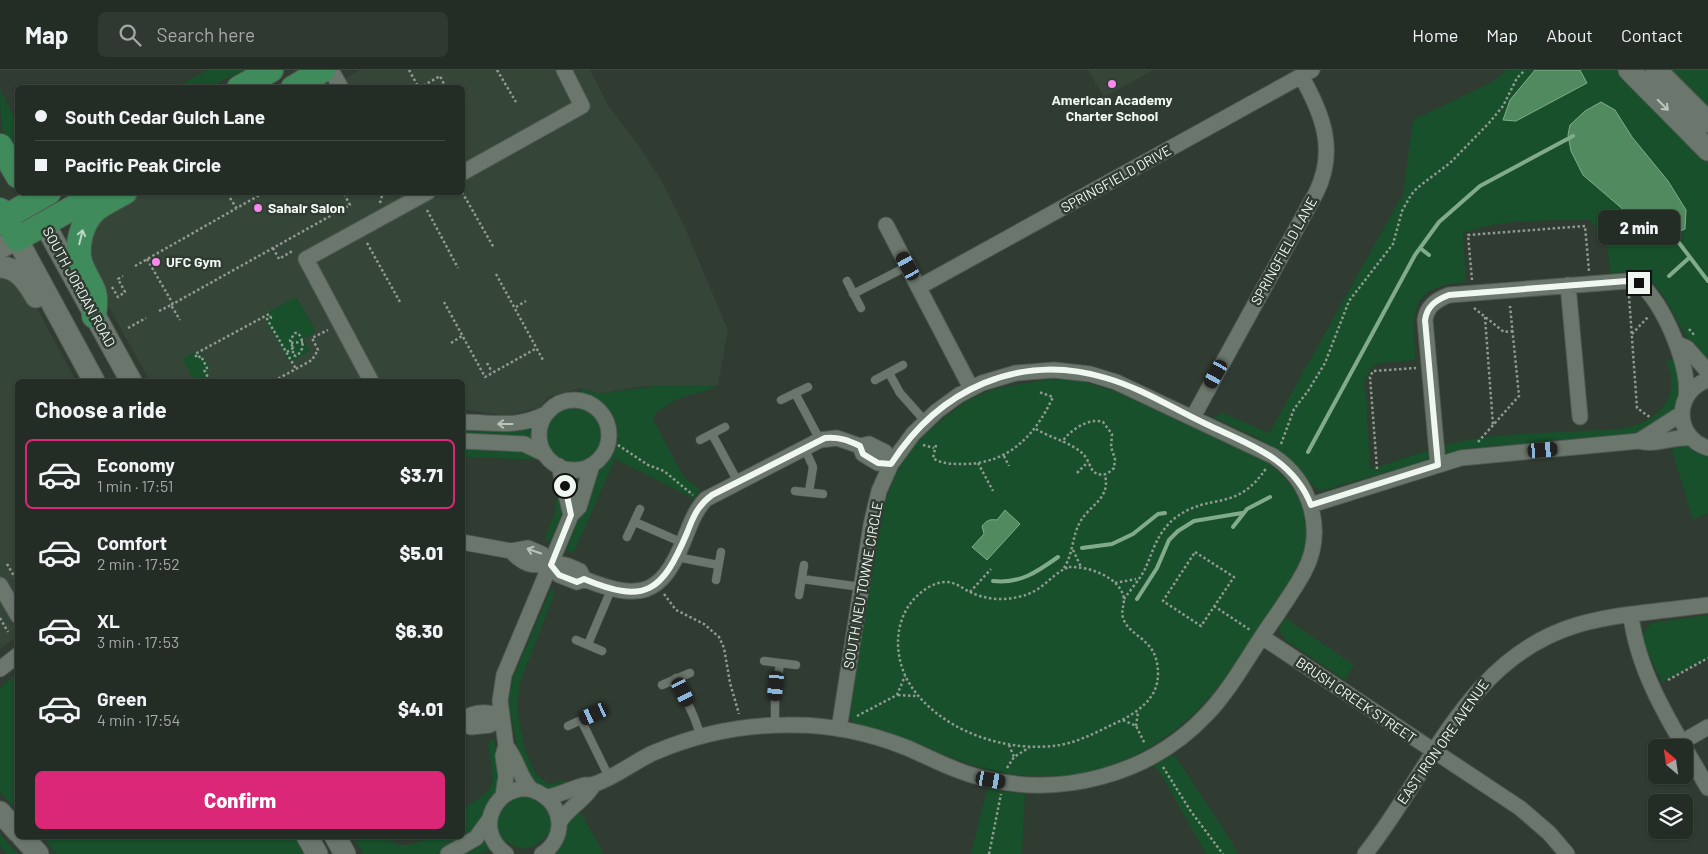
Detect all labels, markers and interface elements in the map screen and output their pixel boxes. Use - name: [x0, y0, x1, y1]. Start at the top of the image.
- search box: [98, 12, 448, 57]
- text: Map: [25, 20, 68, 49]
- icon: search: [116, 21, 144, 49]
- text: Search here: [156, 23, 255, 46]
- text: Home: [1412, 24, 1458, 46]
- text: Map: [1486, 24, 1518, 46]
- text: About: [1546, 24, 1593, 46]
- text: Contact: [1621, 24, 1683, 46]
- marker: American Academy Charter School: [1106, 78, 1118, 90]
- place label: American Academy Charter School: [1051, 91, 1173, 124]
- one-way arrow: [1657, 98, 1669, 111]
- text: South Cedar Gulch Lane: [65, 105, 265, 128]
- street label: SPRINGFIELD DRIVE: [1058, 141, 1174, 216]
- text: Pacific Peak Circle: [65, 153, 221, 176]
- street label: SPRINGFIELD LANE: [1247, 194, 1320, 308]
- place label: Sahair Salon: [268, 199, 345, 216]
- marker: Sahair Salon: [252, 202, 264, 214]
- callout: 2 min: [1598, 210, 1680, 246]
- text: 2 min: [1620, 218, 1658, 237]
- street label: SOUTH JORDAN ROAD: [39, 224, 119, 350]
- one-way arrow: [77, 229, 86, 245]
- car: [894, 249, 921, 283]
- place label: UFC Gym: [166, 253, 222, 270]
- marker: UFC Gym: [150, 256, 162, 268]
- route end: [1628, 272, 1650, 294]
- car: [1202, 357, 1229, 391]
- text: Choose a ride: [35, 396, 167, 422]
- one-way arrow: [497, 419, 514, 429]
- car: [1527, 441, 1558, 459]
- icon: car: [37, 452, 82, 497]
- text: Economy: [97, 453, 175, 476]
- text: $3.71: [400, 463, 443, 486]
- route start: [554, 475, 576, 497]
- text: 1 min · 17:51: [97, 476, 173, 495]
- street label: SOUTH NEU TOWNE CIRCLE: [839, 500, 886, 670]
- icon: car: [37, 530, 82, 575]
- text: Comfort: [97, 531, 167, 554]
- text: $5.01: [400, 541, 443, 564]
- one-way arrow: [526, 546, 542, 556]
- text: 2 min · 17:52: [97, 554, 180, 573]
- icon: car: [37, 608, 82, 653]
- text: XL: [97, 609, 120, 632]
- text: $6.30: [395, 619, 443, 642]
- text: 3 min · 17:53: [97, 632, 179, 651]
- street label: BRUSH CREEK STREET: [1293, 653, 1420, 746]
- car: [766, 670, 785, 702]
- car: [669, 675, 696, 709]
- street label: EAST IRON ORE AVENUE: [1393, 676, 1492, 807]
- icon: car: [37, 686, 82, 731]
- text: Green: [97, 687, 147, 710]
- text: $4.01: [398, 697, 443, 720]
- car: [577, 701, 610, 727]
- text: 4 min · 17:54: [97, 710, 180, 729]
- north arrow: [1648, 739, 1692, 784]
- map controls: [1648, 739, 1693, 839]
- car: [974, 770, 1007, 790]
- button: Confirm: [35, 771, 445, 829]
- button: layers: [1648, 794, 1693, 839]

